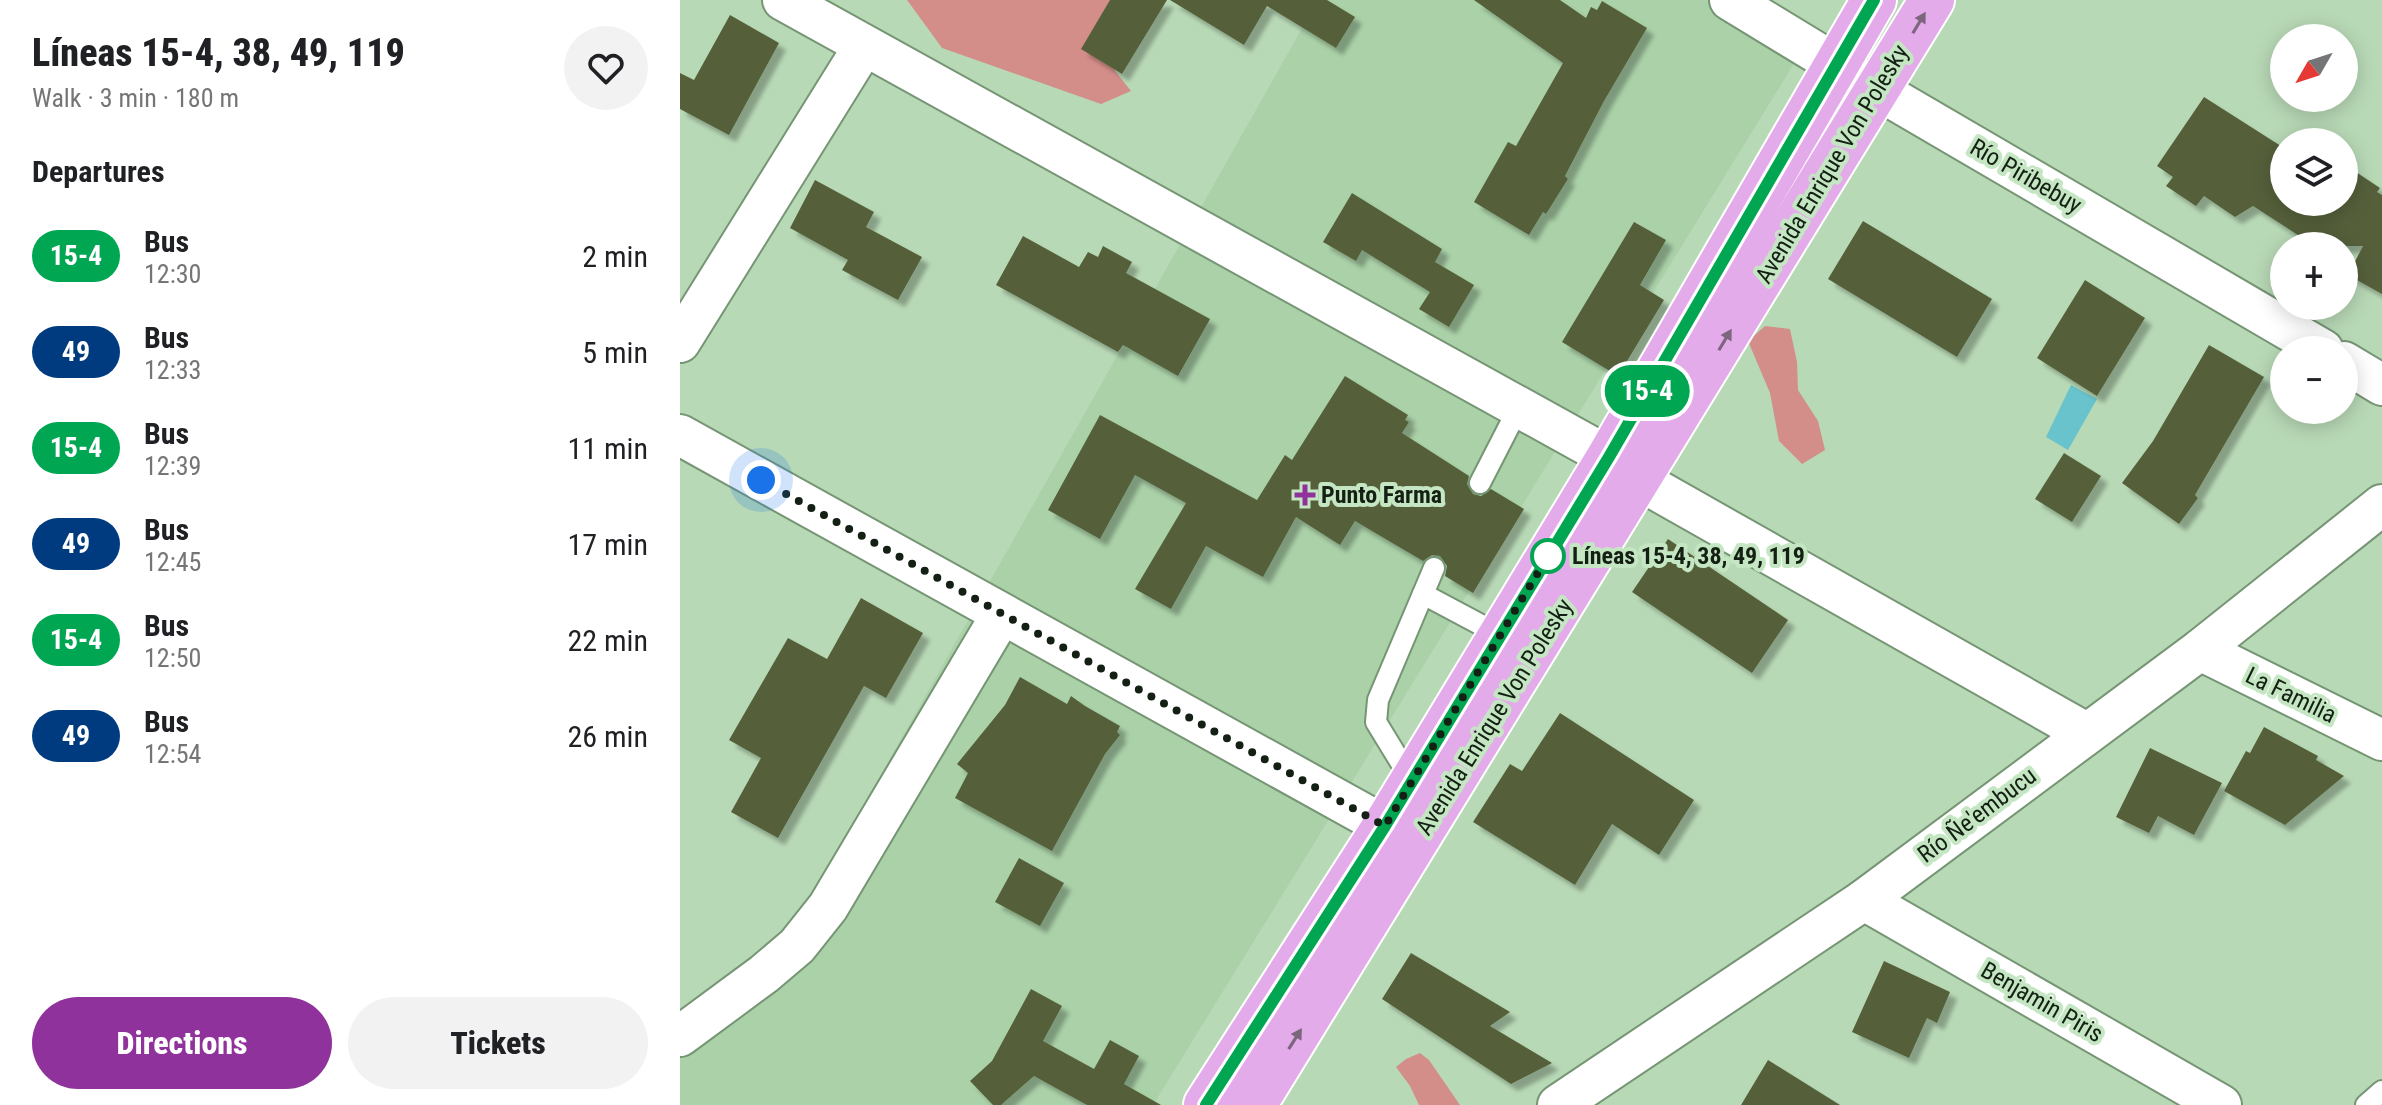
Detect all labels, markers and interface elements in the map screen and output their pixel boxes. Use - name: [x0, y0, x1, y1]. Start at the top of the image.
- one-way arrow: [1911, 12, 1925, 34]
- north arrow: [2270, 24, 2358, 112]
- map controls: [2270, 24, 2358, 424]
- button: heart: [564, 26, 648, 110]
- text: Líneas 15-4, 38, 49, 119: [32, 31, 405, 75]
- street label: Avenida Enrique Von Polesky: [1750, 40, 1914, 288]
- text: Walk · 3 min · 180 m: [32, 83, 239, 113]
- button: layers: [2270, 128, 2358, 216]
- street label: Río Piribebuy: [1965, 133, 2087, 219]
- text: Departures: [32, 154, 165, 189]
- text: Bus: [144, 224, 189, 259]
- button: +: [2270, 232, 2358, 320]
- text: 15-4: [50, 239, 102, 272]
- text: 2 min: [582, 239, 648, 274]
- text: 12:30: [144, 259, 201, 289]
- text: Bus: [144, 320, 189, 355]
- one-way arrow: [1718, 329, 1732, 351]
- text: 49: [62, 335, 90, 368]
- text: 5 min: [582, 335, 648, 370]
- button: −: [2270, 336, 2358, 424]
- text: 12:33: [144, 355, 201, 385]
- line badge: 15-4: [1591, 365, 1703, 417]
- text: 15-4: [1621, 374, 1673, 407]
- text: Bus: [144, 416, 189, 451]
- text: 15-4: [50, 431, 102, 464]
- text: 11 min: [567, 431, 648, 466]
- text: 12:39: [144, 451, 201, 481]
- your location: [741, 460, 781, 500]
- place label: Punto Farma: [1321, 481, 1442, 509]
- marker: Punto Farma: [1296, 486, 1314, 504]
- text: Bus: [144, 512, 189, 547]
- text: 49: [62, 527, 90, 560]
- text: 17 min: [567, 527, 648, 562]
- marker: Líneas 15-4, 38, 49, 119: [1531, 539, 1565, 573]
- place label: Líneas 15-4, 38, 49, 119: [1572, 542, 1805, 570]
- text: 12:45: [144, 547, 201, 577]
- street label: Avenida Enrique Von Polesky: [1410, 594, 1578, 840]
- text: Bus: [144, 608, 189, 643]
- text: 15-4: [50, 623, 102, 656]
- text: 22 min: [567, 623, 648, 658]
- text: 12:50: [144, 643, 201, 673]
- street label: La Familia: [2241, 661, 2341, 729]
- text: Bus: [144, 704, 189, 739]
- text: 49: [62, 719, 90, 752]
- text: 26 min: [567, 719, 648, 754]
- text: 12:54: [144, 739, 201, 769]
- street label: Río Ñe'embucu: [1912, 761, 2042, 869]
- street label: Benjamin Piris: [1976, 956, 2108, 1048]
- button: Directions: [32, 997, 332, 1089]
- button: Tickets: [348, 997, 648, 1089]
- one-way arrow: [1288, 1028, 1302, 1050]

